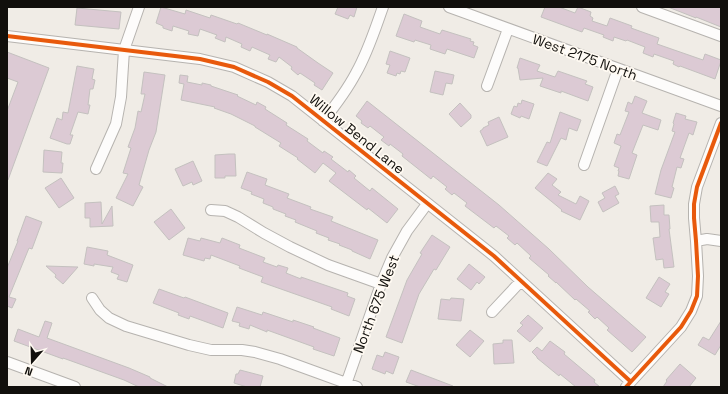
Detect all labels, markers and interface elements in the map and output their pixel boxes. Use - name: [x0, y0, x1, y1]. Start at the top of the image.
- street label: West 2175 North: [530, 30, 640, 84]
- street label: Willow Bend Lane: [306, 90, 408, 178]
- street label: North 675 West: [349, 252, 403, 356]
- north arrow: [12, 342, 52, 382]
- text: N: [23, 364, 34, 379]

